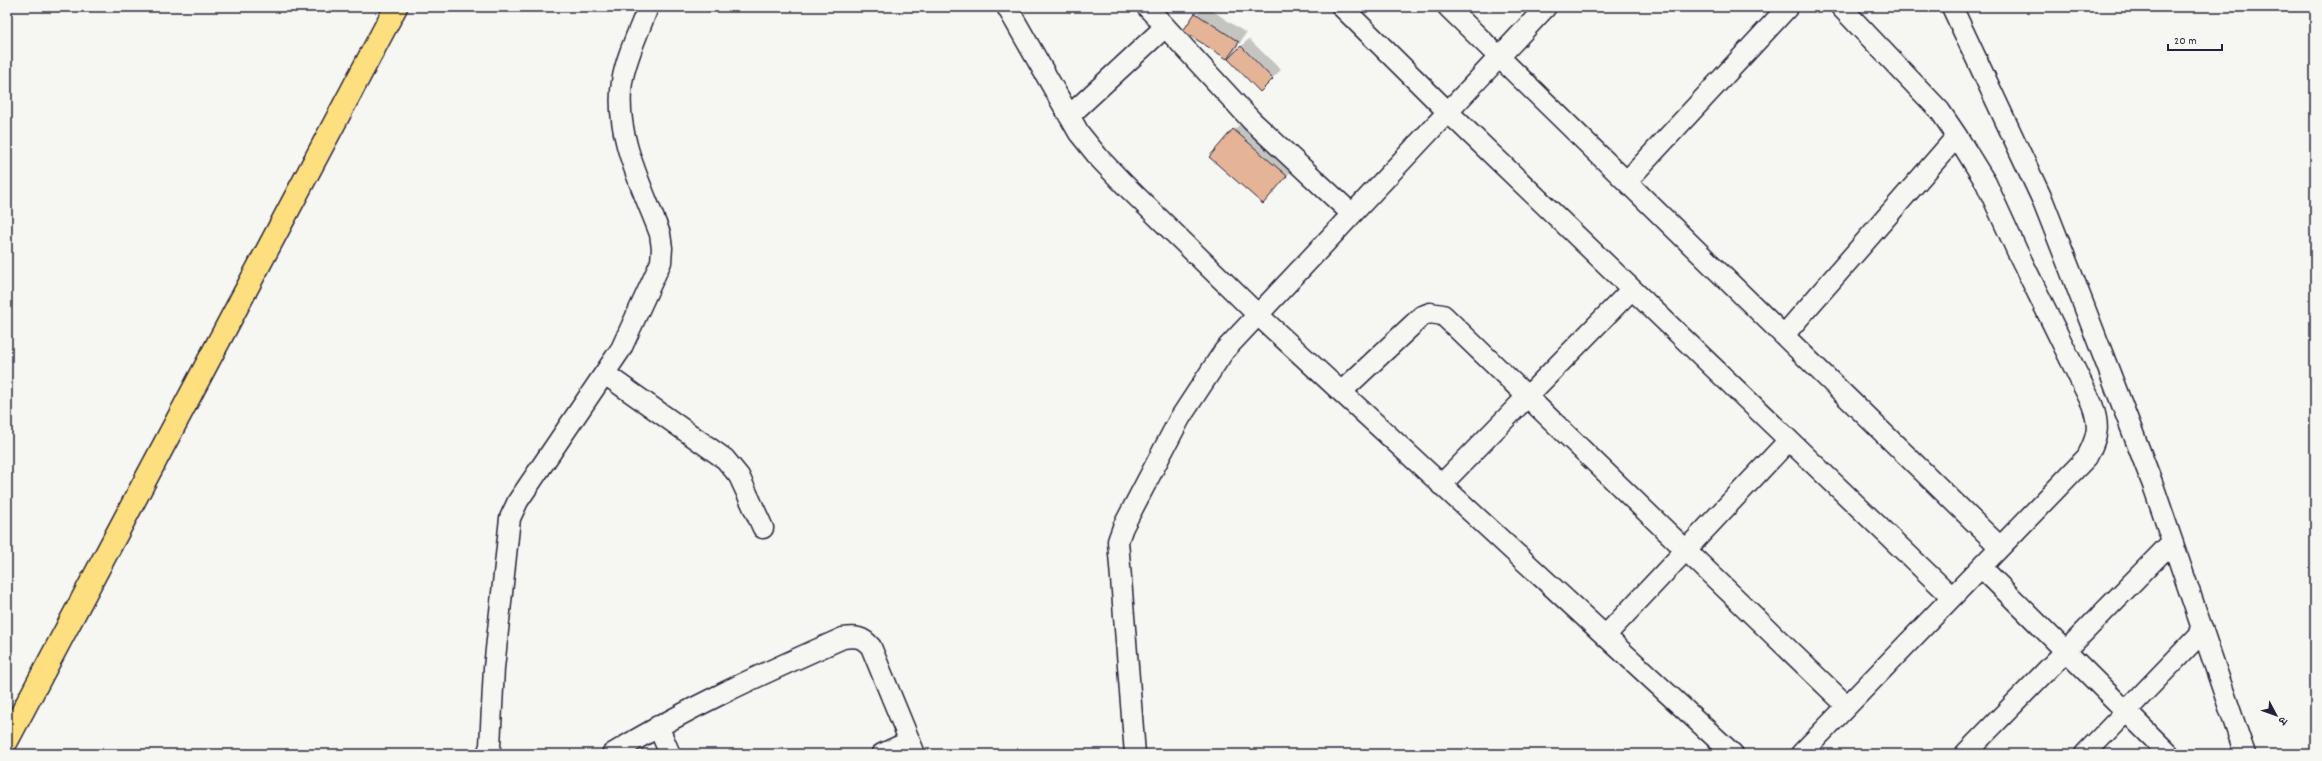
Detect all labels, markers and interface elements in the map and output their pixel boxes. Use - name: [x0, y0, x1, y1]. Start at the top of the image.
- scale bar: [2168, 26, 2222, 52]
- text: 20 m: [2174, 33, 2197, 50]
- north arrow: [2256, 695, 2296, 735]
- text: उ: [2273, 712, 2291, 728]

